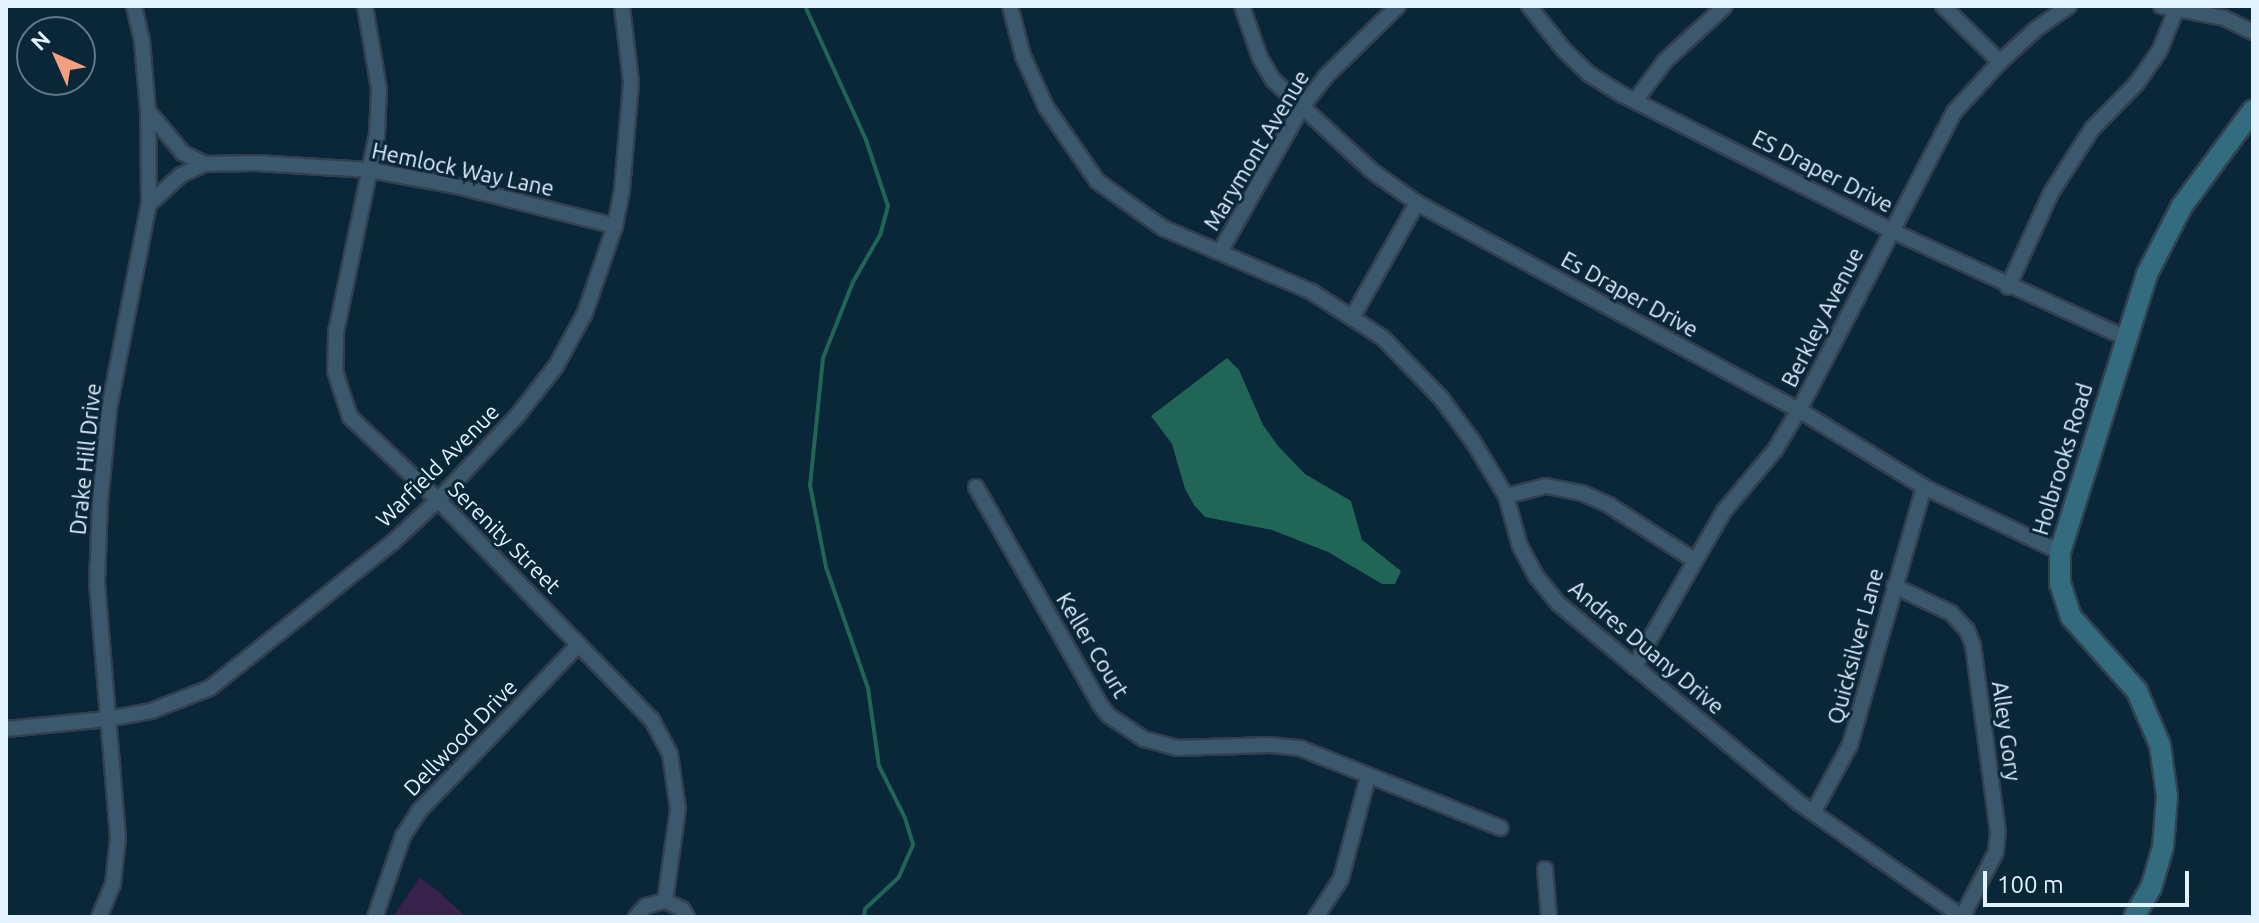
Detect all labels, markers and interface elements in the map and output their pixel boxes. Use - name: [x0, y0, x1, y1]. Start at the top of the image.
- north arrow: [16, 16, 96, 96]
- text: N: [25, 25, 55, 55]
- street label: Marymont Avenue: [1198, 65, 1314, 235]
- street label: ES Draper Drive: [1748, 124, 1898, 218]
- street label: Hemlock Way Lane: [370, 137, 556, 201]
- street label: Berkley Avenue: [1775, 243, 1869, 391]
- street label: Es Draper Drive: [1557, 245, 1703, 343]
- street label: Holbrooks Road: [2026, 380, 2098, 538]
- street label: Drake Hill Drive: [64, 382, 106, 536]
- street label: Warfield Avenue: [370, 398, 504, 532]
- street label: Serenity Street: [443, 475, 567, 599]
- street label: Quicksilver Lane: [1821, 565, 1889, 727]
- street label: Andres Duany Drive: [1564, 574, 1730, 720]
- street label: Keller Court: [1051, 588, 1135, 702]
- street label: Dellwood Drive: [398, 673, 522, 801]
- street label: Alley Gory: [1987, 679, 2027, 783]
- scale bar: [1987, 855, 2193, 905]
- text: 100 m: [1997, 871, 2064, 898]

